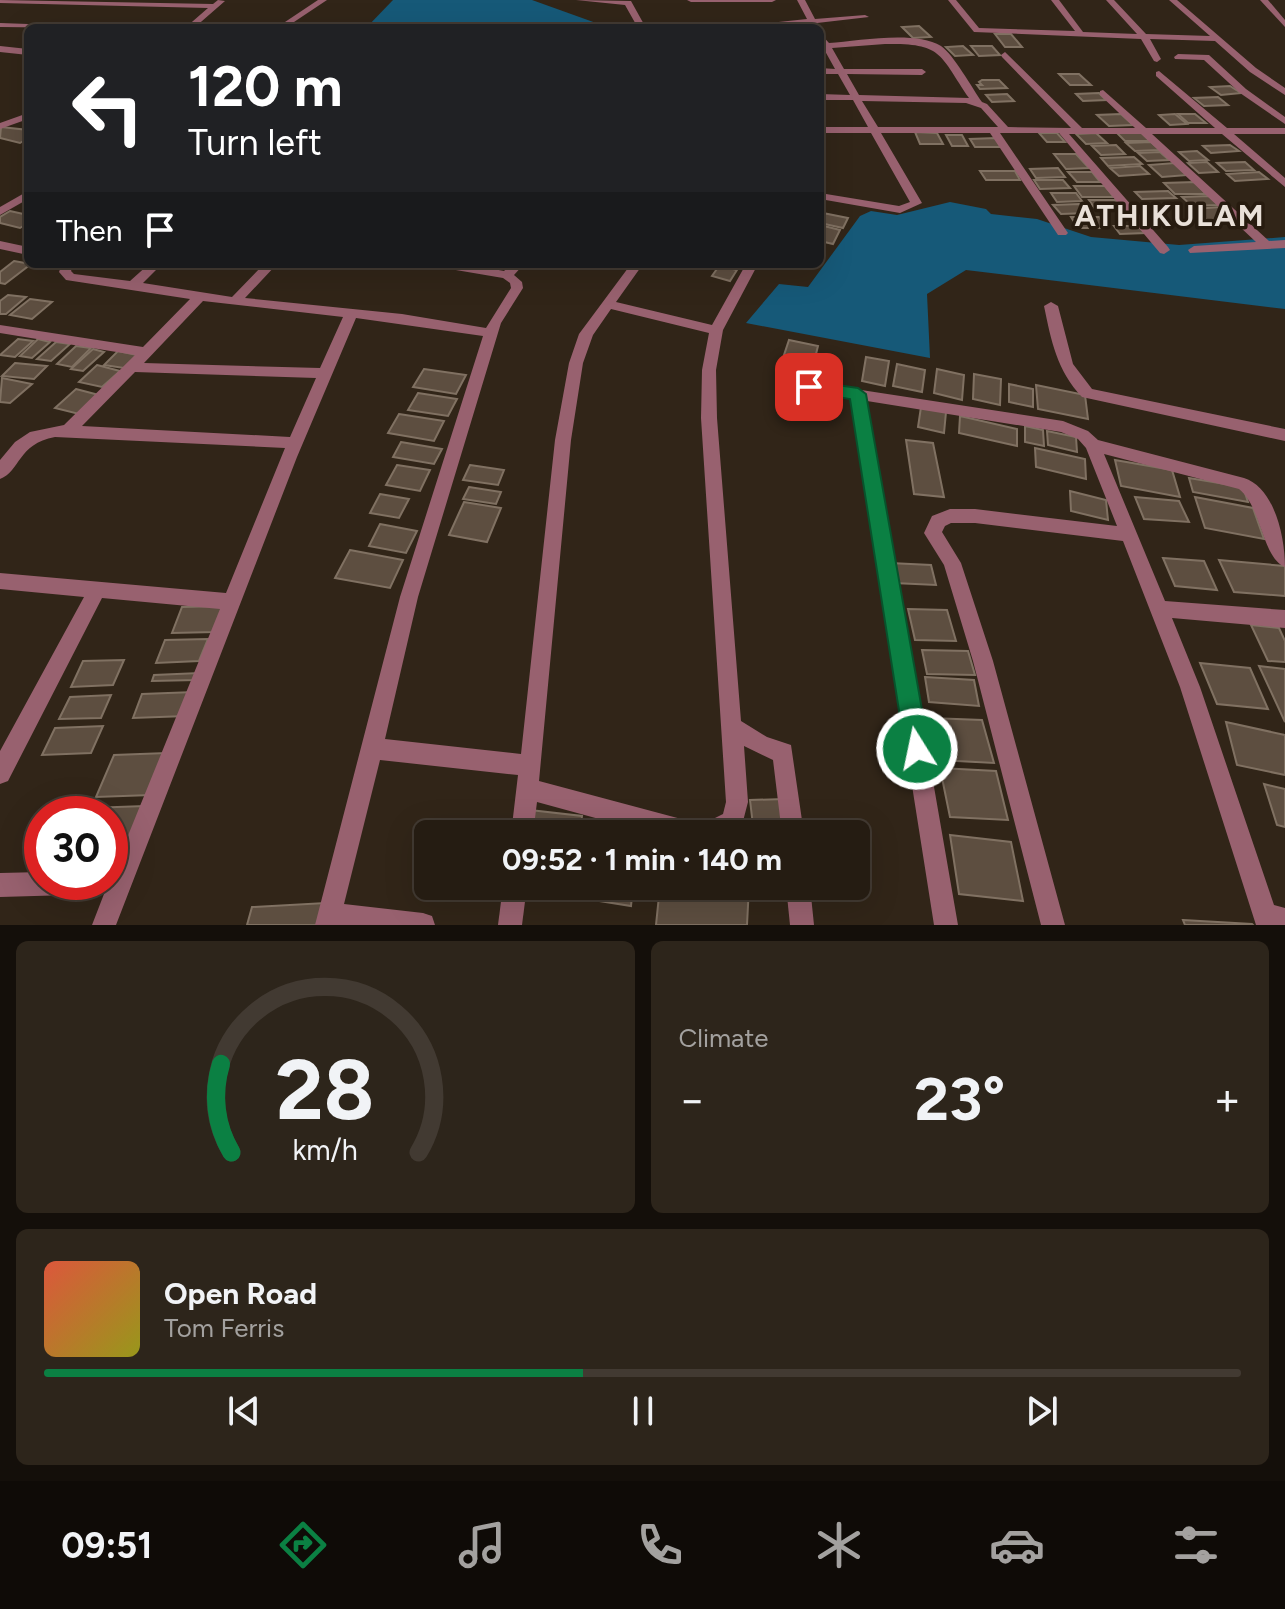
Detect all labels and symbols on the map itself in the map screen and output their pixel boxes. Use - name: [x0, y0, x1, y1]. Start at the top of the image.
- district label: ATHIKULAM: [1074, 197, 1266, 234]
- pin: [775, 353, 843, 421]
- position arrow: [875, 707, 959, 791]
- speed limit sign: 30: [24, 796, 128, 900]

